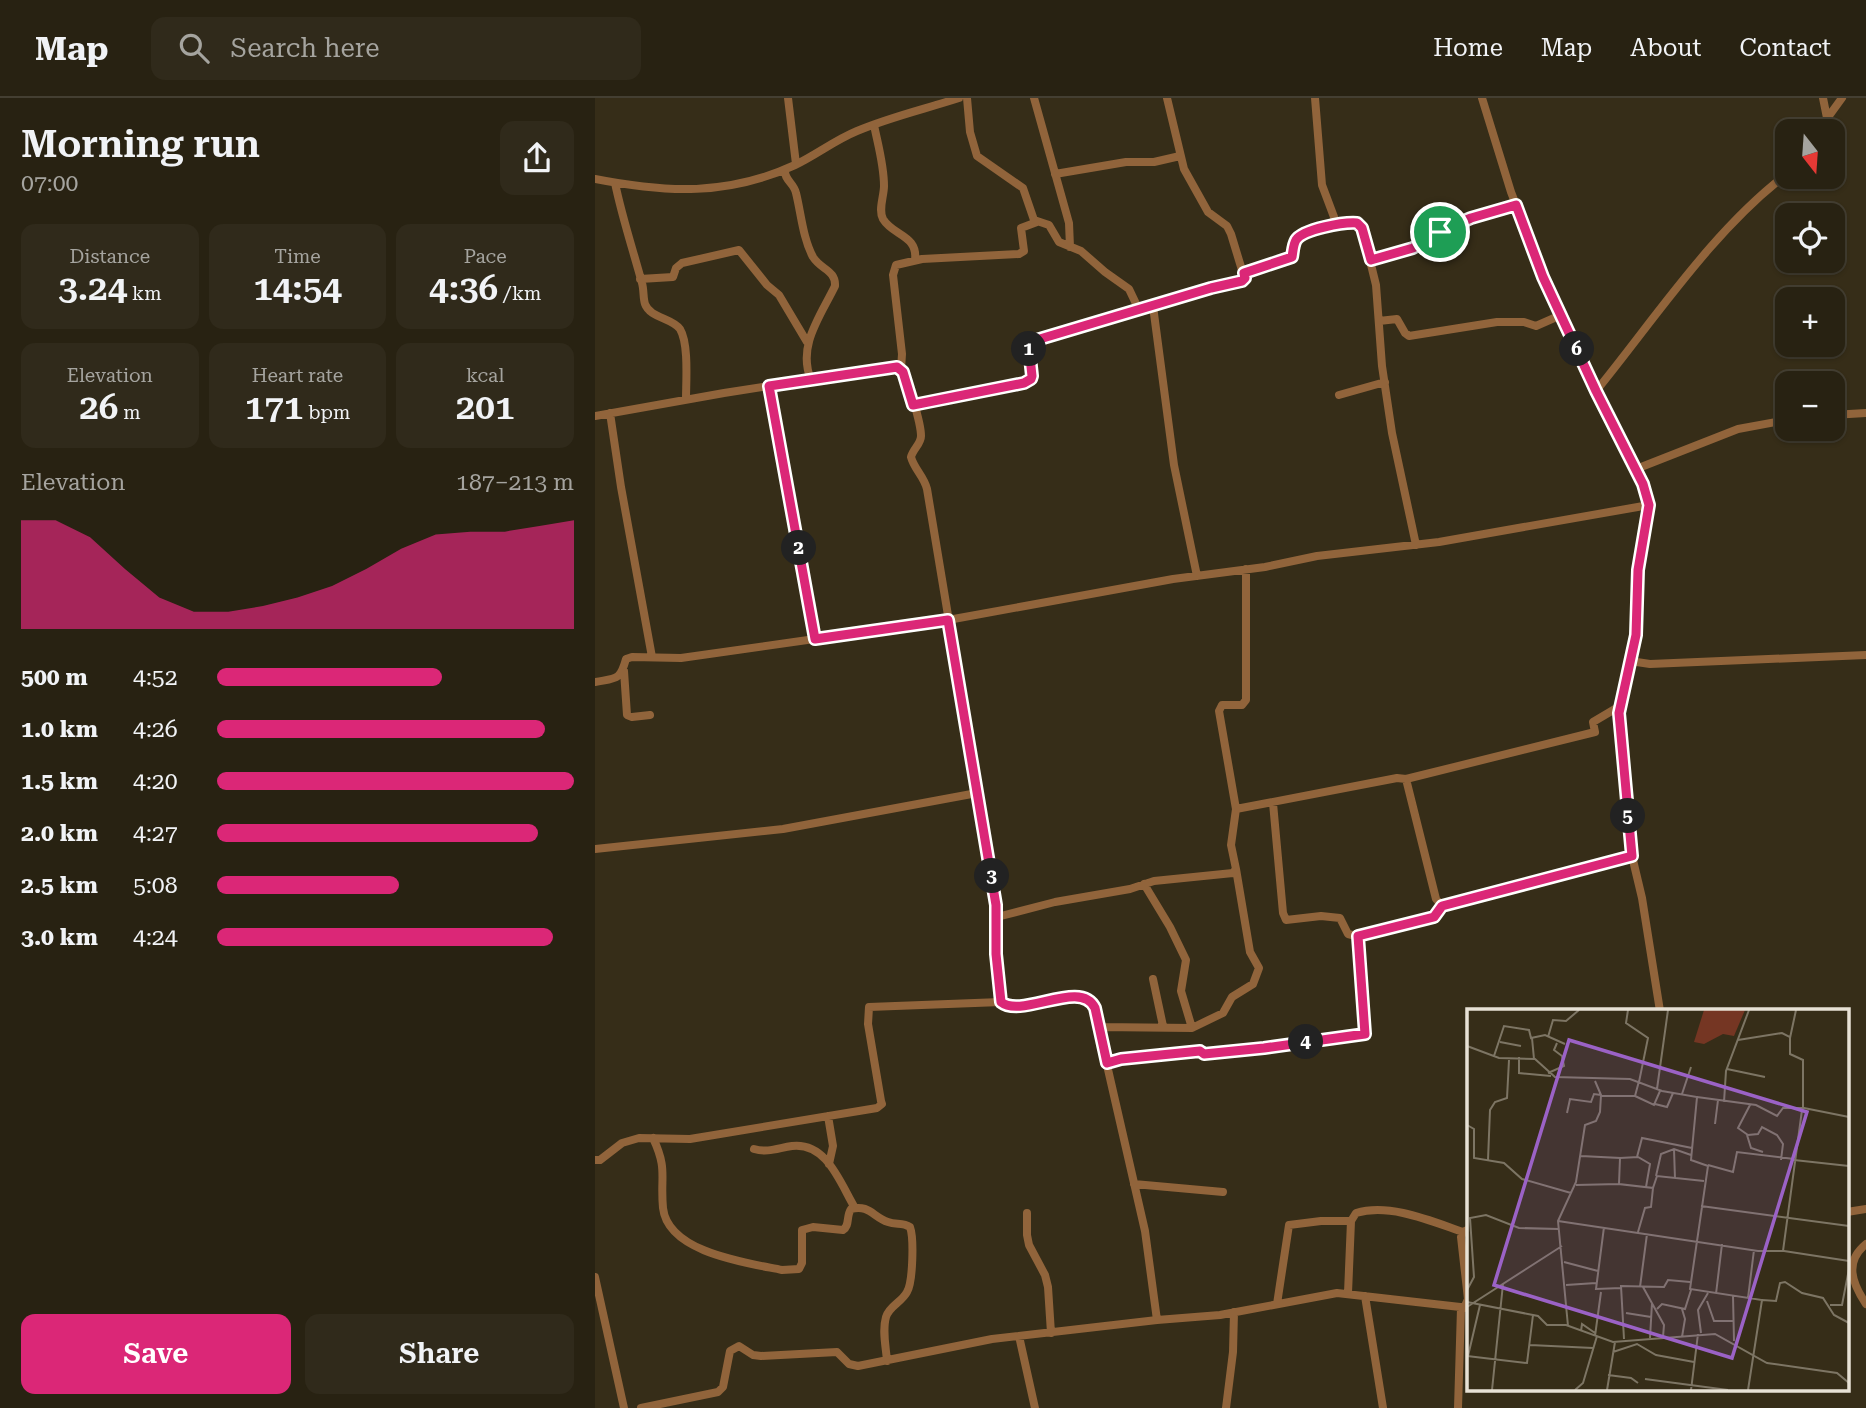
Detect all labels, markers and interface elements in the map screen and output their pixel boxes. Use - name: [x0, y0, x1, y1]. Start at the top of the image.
- search box: [151, 17, 641, 80]
- text: Map: [35, 29, 109, 68]
- icon: search: [175, 29, 213, 67]
- text: Search here: [231, 33, 380, 63]
- text: Home: [1433, 34, 1503, 62]
- text: Map: [1541, 34, 1592, 62]
- text: About: [1630, 34, 1701, 62]
- text: Contact: [1739, 34, 1831, 62]
- north arrow: [1775, 119, 1845, 189]
- map controls: [1775, 119, 1845, 441]
- button: share: [500, 121, 574, 195]
- text: Morning run: [21, 122, 260, 166]
- text: 07:00: [21, 170, 78, 197]
- pin: [1410, 202, 1470, 262]
- button: locate: [1775, 203, 1845, 273]
- icon: arrive: [1421, 213, 1459, 251]
- text: Distance: [70, 245, 150, 268]
- text: Time: [274, 245, 321, 268]
- text: Pace: [464, 245, 507, 268]
- text: 3.24: [58, 268, 127, 309]
- text: 14:54: [253, 268, 342, 309]
- text: 4:36: [429, 268, 498, 309]
- text: km: [127, 282, 161, 305]
- text: /km: [498, 282, 541, 305]
- button: +: [1775, 287, 1845, 357]
- pin: 1: [1011, 331, 1047, 366]
- pin: 6: [1559, 331, 1595, 366]
- text: 1: [1023, 337, 1034, 360]
- text: 6: [1571, 337, 1582, 360]
- text: Elevation: [67, 364, 153, 387]
- text: Heart rate: [252, 364, 343, 387]
- text: kcal: [466, 364, 504, 387]
- button: −: [1775, 371, 1845, 441]
- text: 26: [79, 387, 118, 428]
- text: 171: [245, 387, 303, 428]
- text: 201: [456, 387, 515, 428]
- text: m: [118, 401, 141, 424]
- text: bpm: [303, 401, 350, 424]
- text: Elevation: [21, 469, 125, 496]
- text: 187–213 m: [456, 469, 574, 496]
- pin: 2: [781, 531, 817, 566]
- text: 2: [793, 536, 804, 559]
- text: 500 m: [21, 664, 88, 691]
- text: 4:52: [133, 664, 178, 691]
- text: 1.0 km: [21, 716, 98, 743]
- text: 4:26: [133, 716, 178, 743]
- text: 1.5 km: [21, 768, 98, 795]
- text: 4:20: [133, 768, 178, 795]
- pin: 5: [1611, 798, 1645, 834]
- text: 5: [1622, 804, 1633, 827]
- text: 2.0 km: [21, 820, 98, 847]
- text: 4:27: [133, 820, 178, 847]
- pin: 3: [975, 858, 1009, 894]
- text: 3: [986, 864, 997, 887]
- text: 2.5 km: [21, 872, 98, 899]
- text: 5:08: [133, 872, 178, 899]
- text: 3.0 km: [21, 924, 98, 951]
- text: 4:24: [133, 924, 178, 951]
- inset map: [1467, 1009, 1849, 1390]
- pin: 4: [1289, 1024, 1323, 1060]
- text: 4: [1300, 1030, 1311, 1053]
- button: Save: [21, 1314, 291, 1394]
- button: Share: [305, 1314, 574, 1394]

